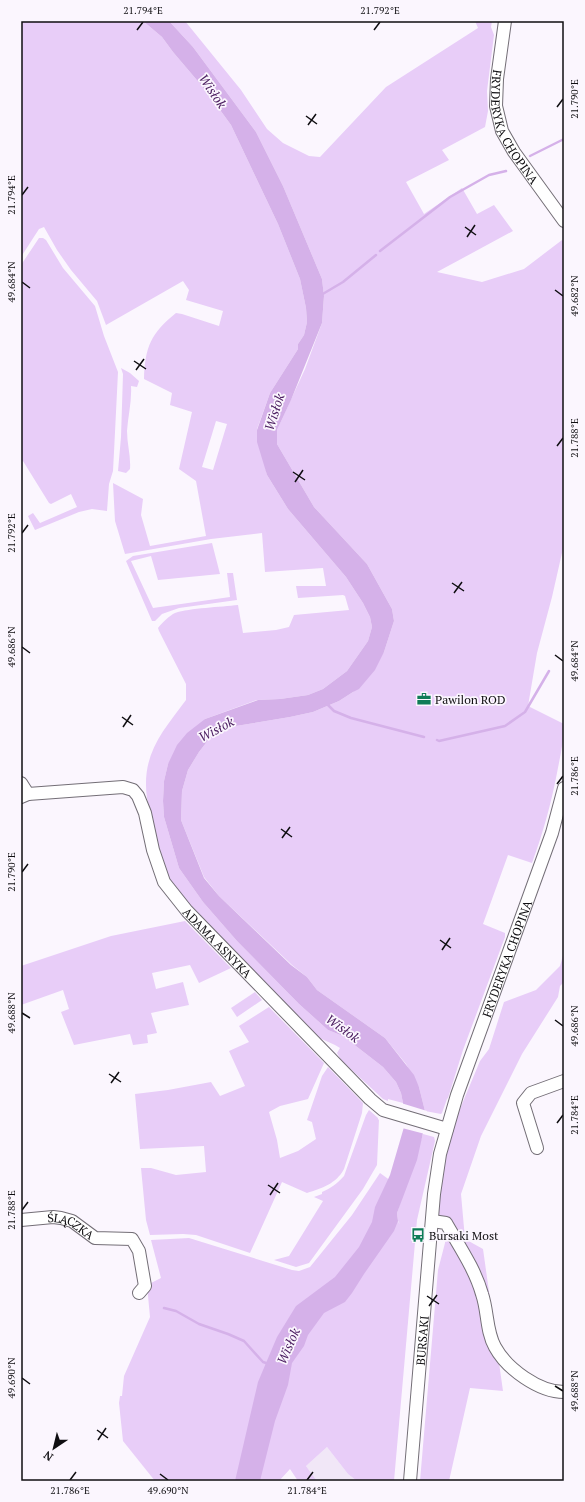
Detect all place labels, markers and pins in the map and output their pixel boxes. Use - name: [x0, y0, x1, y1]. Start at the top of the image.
- office icon: Pawilon ROD: [416, 691, 432, 707]
- place label: Pawilon ROD: [435, 692, 506, 707]
- bus stop icon: Bursaki Most: [410, 1227, 426, 1243]
- place label: Bursaki Most: [429, 1228, 499, 1243]

